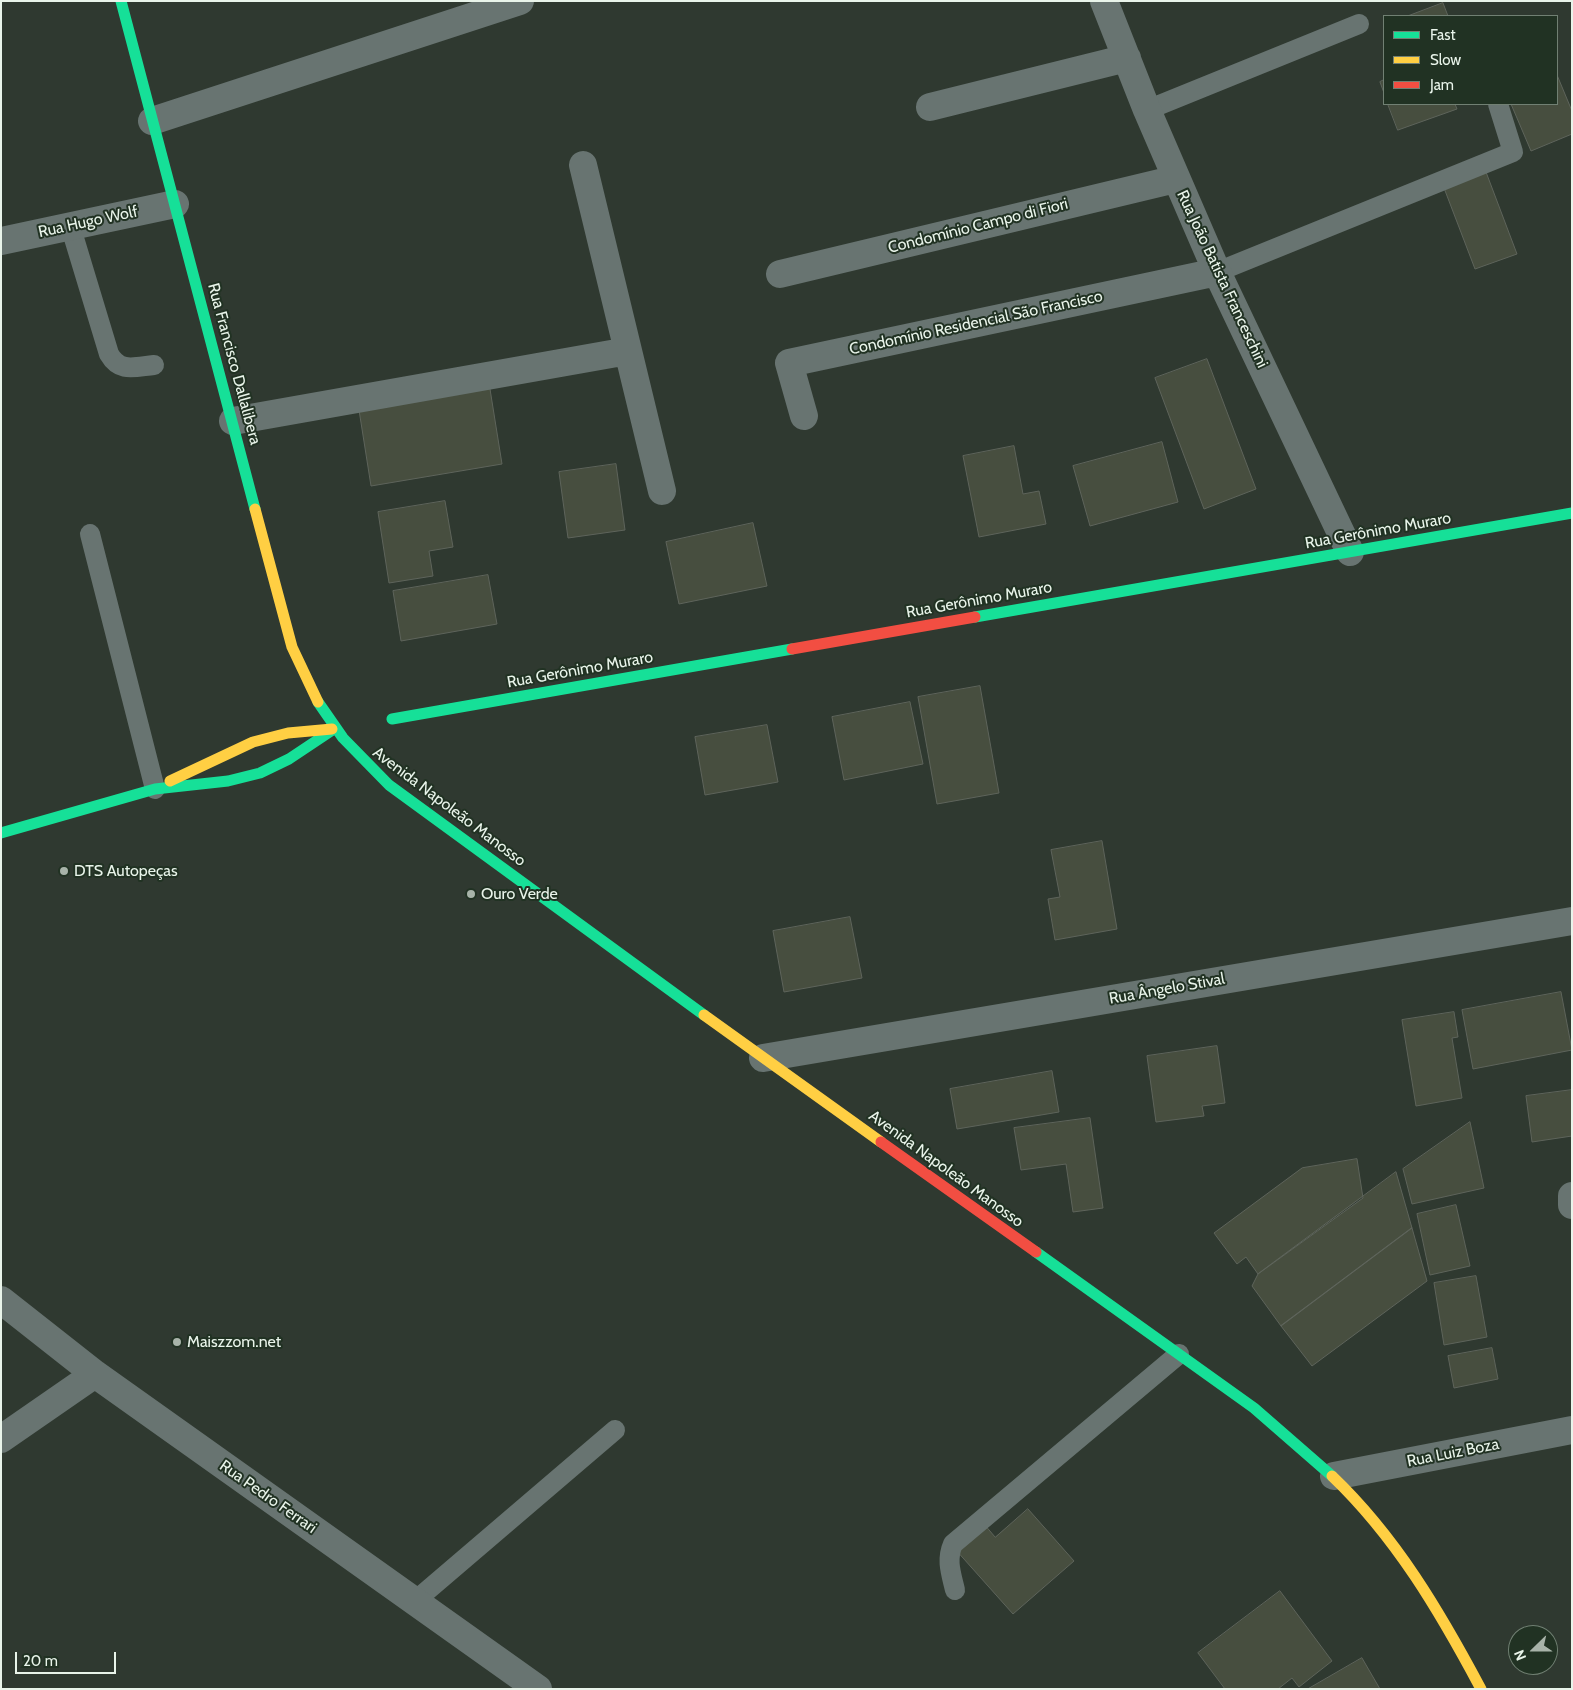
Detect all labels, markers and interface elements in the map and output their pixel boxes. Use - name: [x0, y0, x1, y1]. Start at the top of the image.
- legend: [1383, 15, 1558, 105]
- text: Fast: [1430, 26, 1455, 44]
- text: Slow: [1430, 51, 1461, 69]
- text: Jam: [1430, 76, 1454, 94]
- street label: Rua João Batista Franceschini: [1172, 187, 1272, 371]
- street label: Condomínio Campo di Fiori: [886, 194, 1070, 258]
- street label: Rua Hugo Wolf: [36, 202, 140, 242]
- street label: Rua Francisco Dallalibera: [203, 281, 265, 447]
- street label: Condomínio Residencial São Francisco: [848, 287, 1104, 359]
- street label: Rua Gerônimo Muraro: [1304, 509, 1452, 553]
- street label: Rua Gerônimo Muraro: [905, 578, 1053, 622]
- street label: Rua Gerônimo Muraro: [506, 648, 654, 692]
- street label: Avenida Napoleão Manosso: [369, 743, 529, 871]
- place label: DTS Autopeças: [74, 861, 178, 881]
- marker: DTS Autopeças: [58, 865, 70, 877]
- place label: Ouro Verde: [481, 884, 558, 904]
- marker: Ouro Verde: [465, 888, 477, 900]
- street label: Rua Ângelo Stival: [1108, 969, 1226, 1009]
- street label: Avenida Napoleão Manosso: [865, 1106, 1027, 1232]
- place label: Maiszzom.net: [187, 1332, 281, 1352]
- marker: Maiszzom.net: [171, 1336, 183, 1348]
- street label: Rua Luiz Boza: [1405, 1435, 1501, 1471]
- street label: Rua Pedro Ferrari: [216, 1456, 320, 1538]
- north arrow: [1508, 1625, 1558, 1675]
- scale bar: [18, 1642, 119, 1674]
- text: N: [1510, 1647, 1530, 1663]
- text: 20 m: [23, 1652, 58, 1670]

